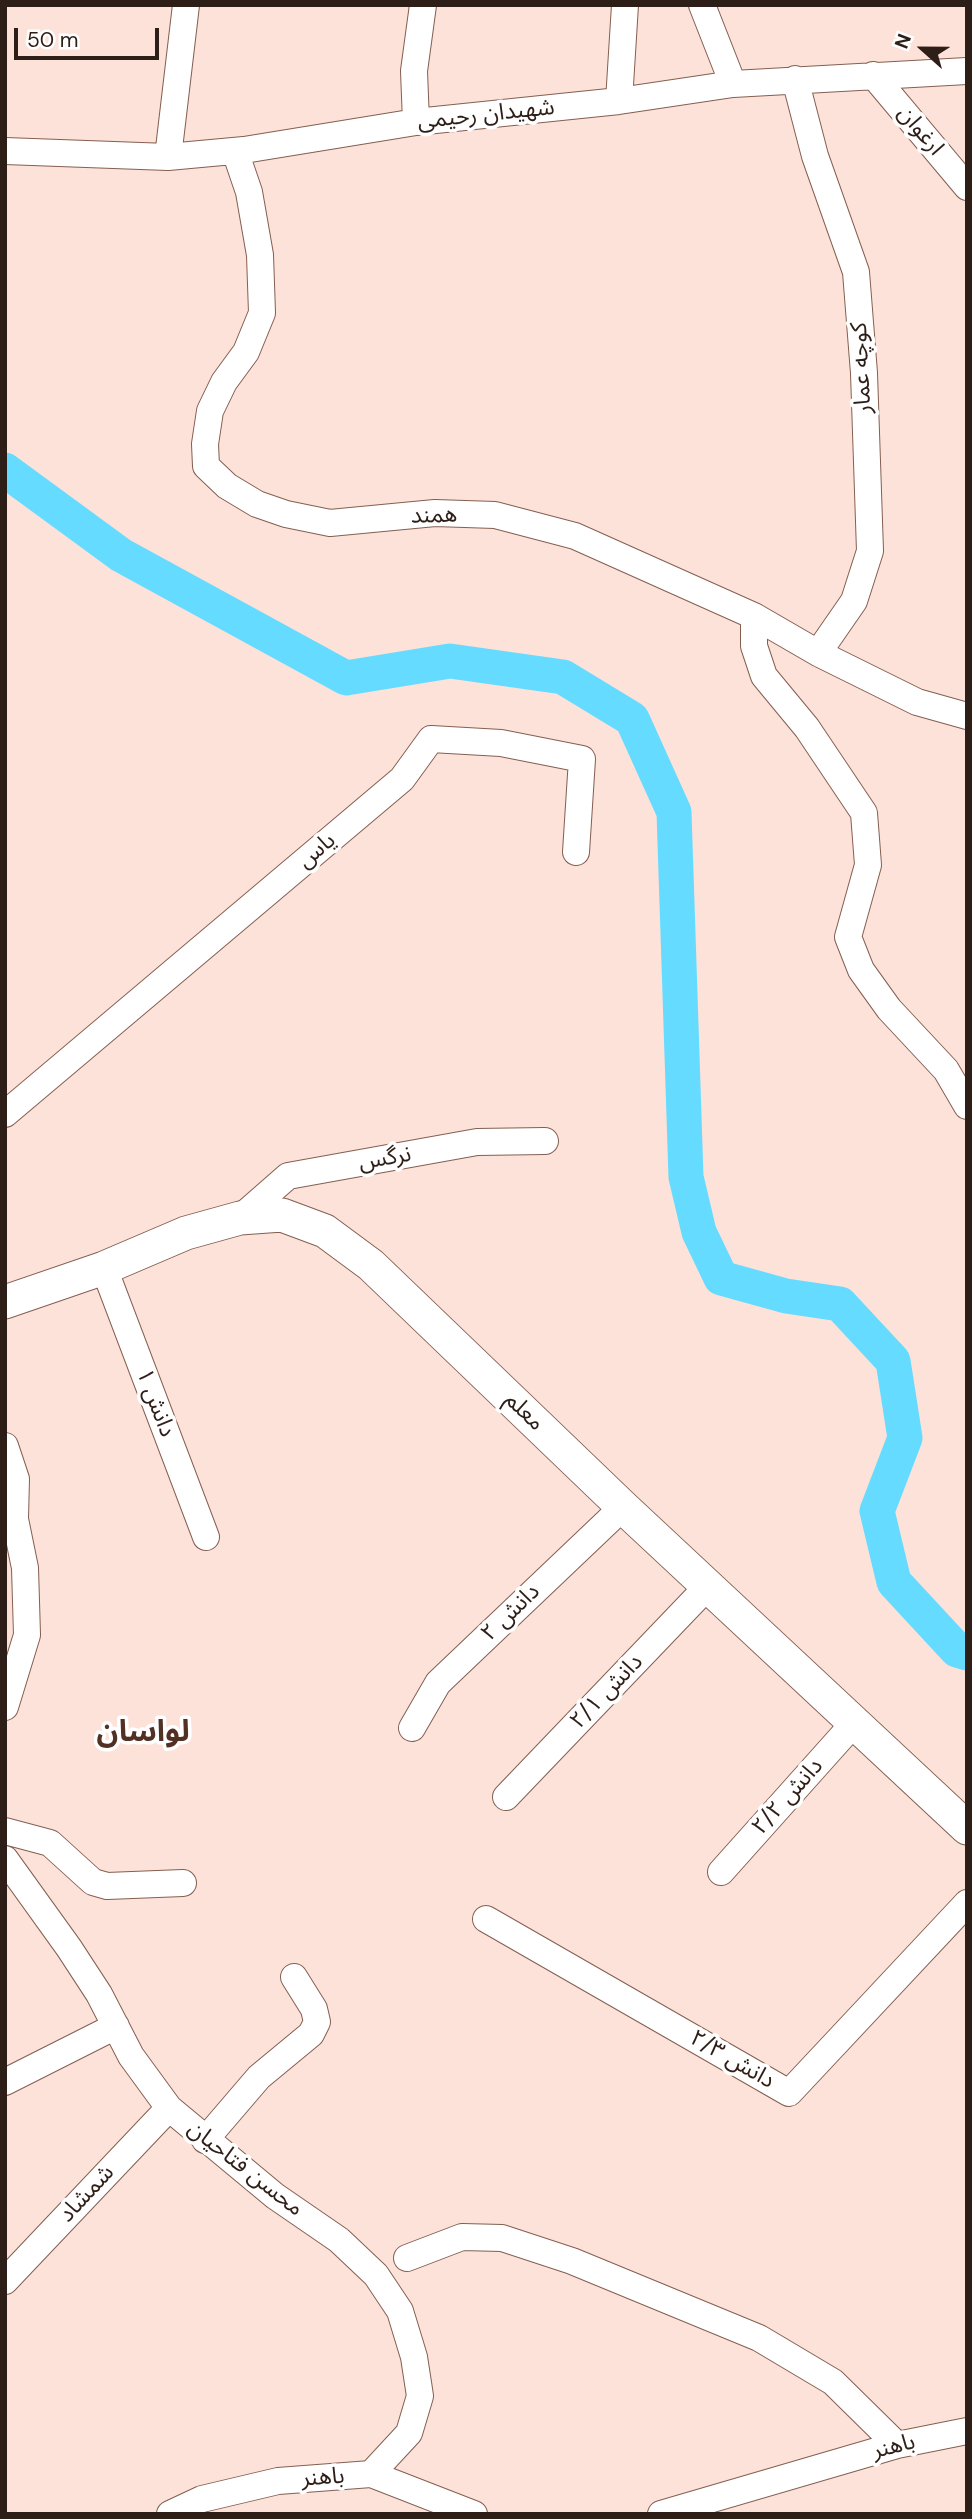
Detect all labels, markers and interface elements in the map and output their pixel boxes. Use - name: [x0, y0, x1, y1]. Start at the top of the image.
- scale bar: [18, 14, 163, 58]
- north arrow: [888, 14, 958, 84]
- text: 50 m: [27, 26, 78, 54]
- text: N: [889, 30, 917, 52]
- street label: شهیدان رحیمی: [416, 94, 556, 136]
- street label: ارغوان: [891, 100, 949, 162]
- street label: کوچه عمار: [846, 322, 878, 414]
- street label: همند: [410, 501, 458, 531]
- street label: یاس: [292, 827, 342, 875]
- street label: نرگس: [356, 1141, 414, 1177]
- street label: دانش ۱: [129, 1365, 181, 1441]
- street label: معلم: [499, 1387, 549, 1437]
- street label: دانش ۲: [476, 1578, 546, 1648]
- street label: دانش ۲/۱: [565, 1649, 649, 1735]
- district label: لواسان: [96, 1715, 190, 1751]
- street label: دانش ۲/۲: [747, 1753, 829, 1841]
- street label: دانش ۲/۳: [685, 2025, 779, 2095]
- street label: محسن فتاحیان: [182, 2115, 308, 2223]
- street label: شمشاد: [54, 2160, 120, 2228]
- street label: باهنر: [870, 2428, 918, 2466]
- street label: باهنر: [301, 2463, 345, 2493]

